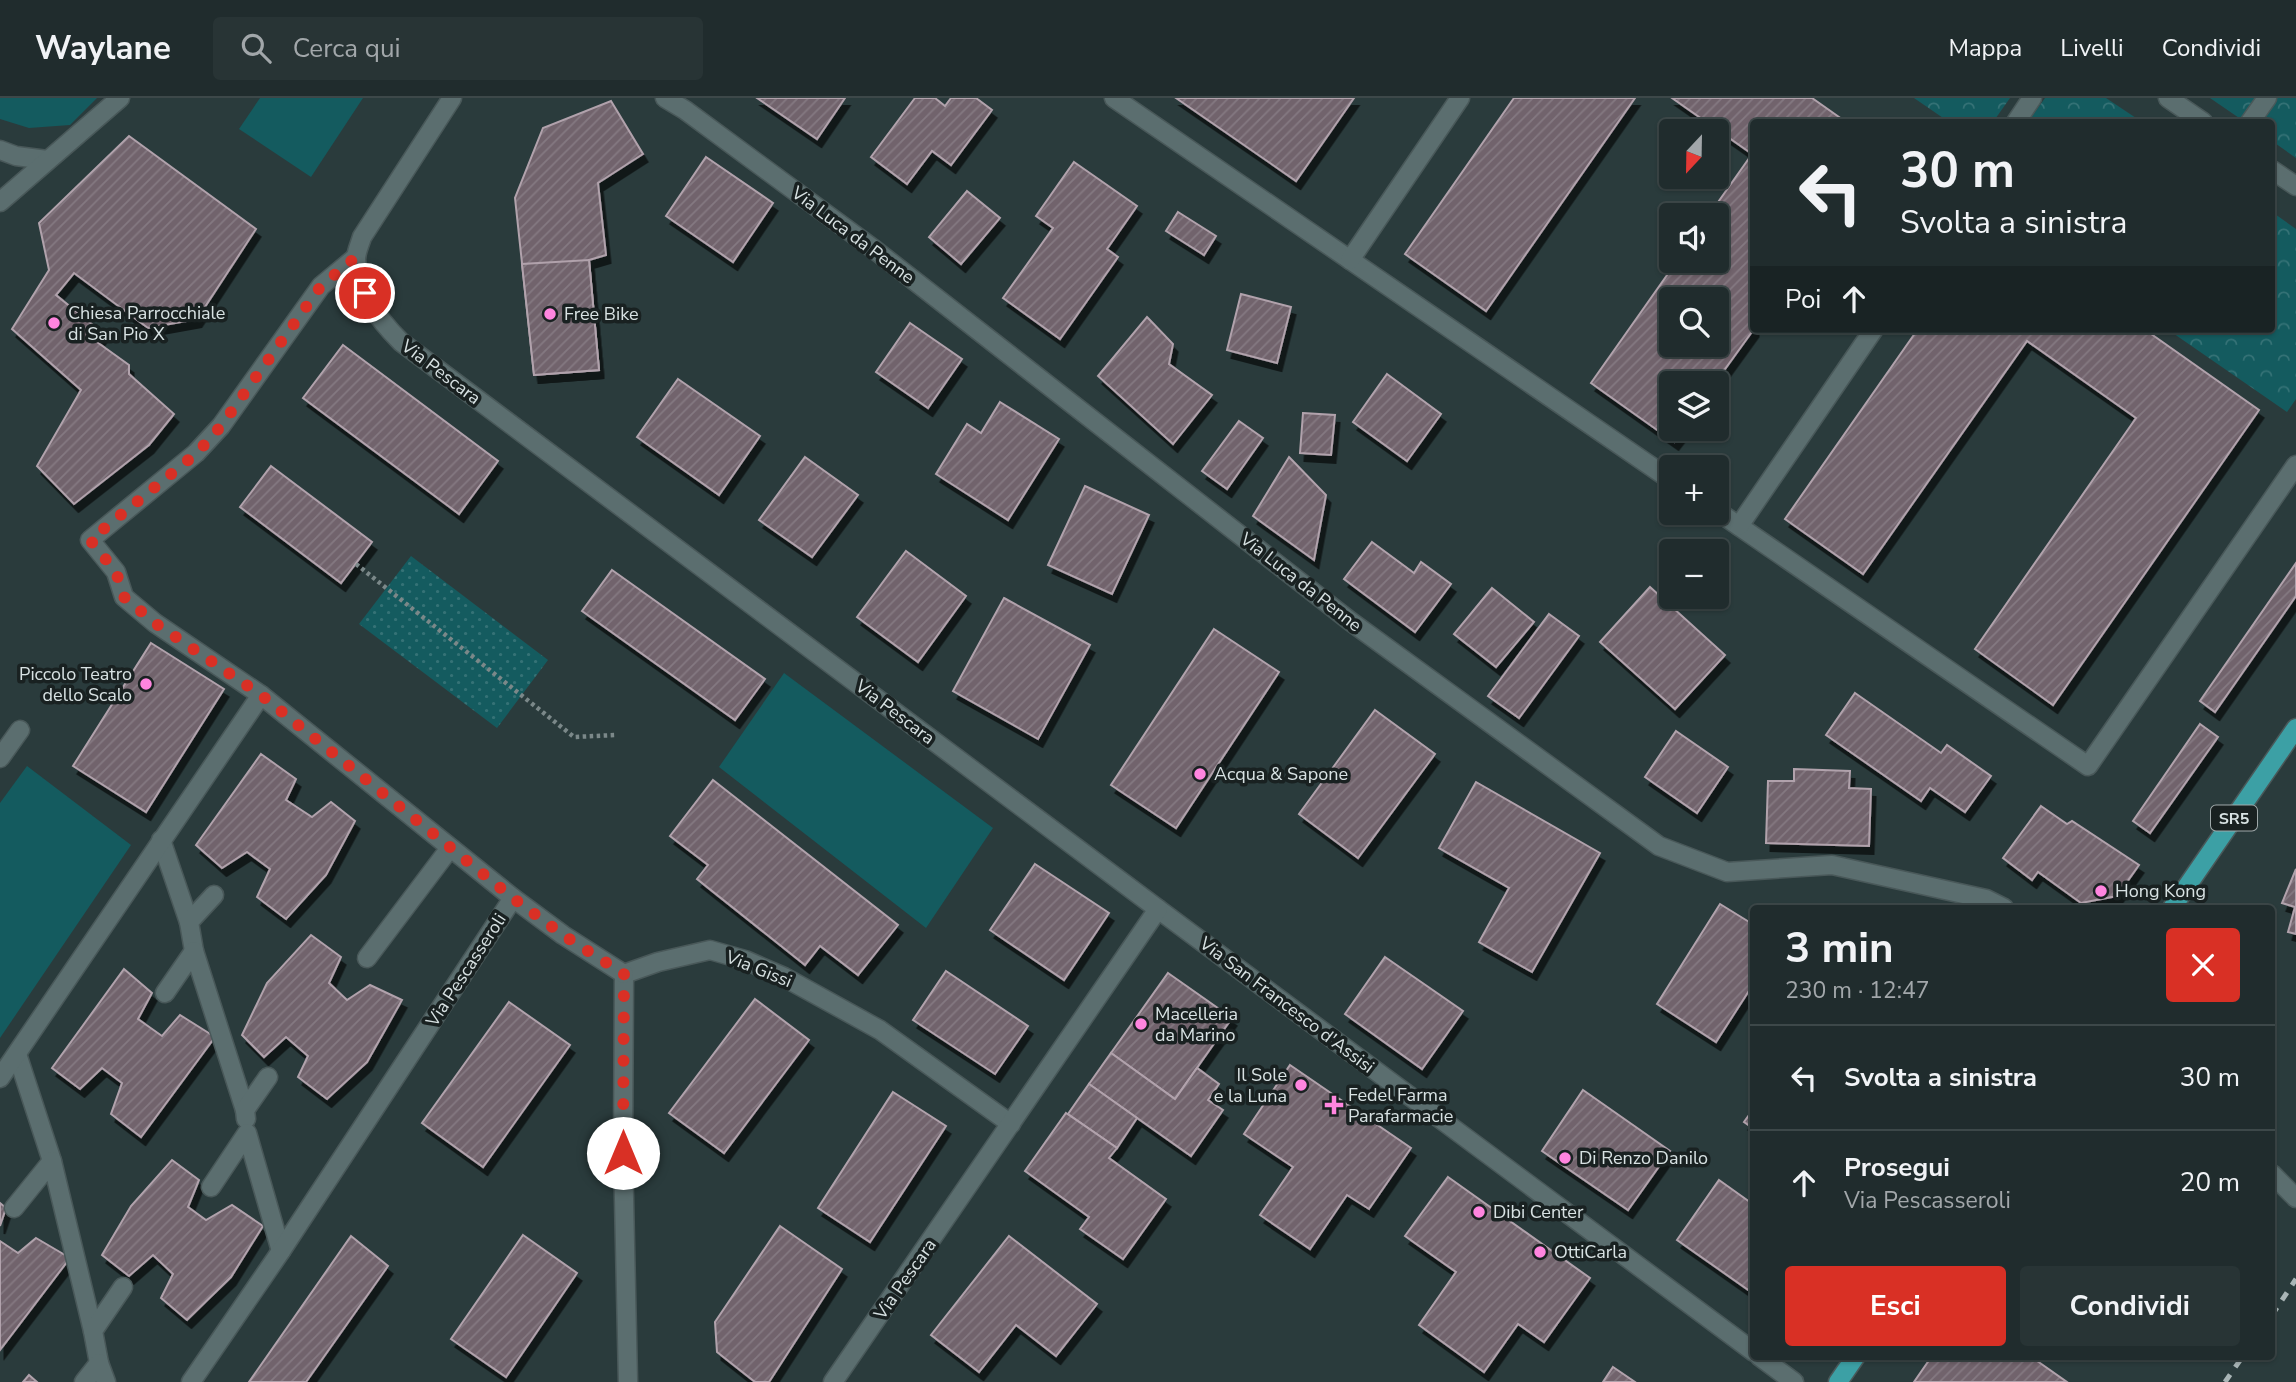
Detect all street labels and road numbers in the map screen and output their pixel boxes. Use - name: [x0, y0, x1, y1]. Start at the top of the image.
- street label: Via Luca da Penne: [786, 180, 919, 289]
- street label: Via Pescara: [396, 334, 486, 410]
- street label: Via Luca da Penne: [1234, 526, 1367, 637]
- street label: Via Pescara: [850, 674, 940, 750]
- road number: SR5: [2211, 806, 2257, 831]
- street label: Via Pescasseroli: [420, 909, 512, 1032]
- street label: Via San Francesco d'Assisi: [1194, 931, 1379, 1079]
- street label: Via Gissi: [721, 944, 796, 993]
- street label: Via Pescara: [868, 1234, 942, 1325]

